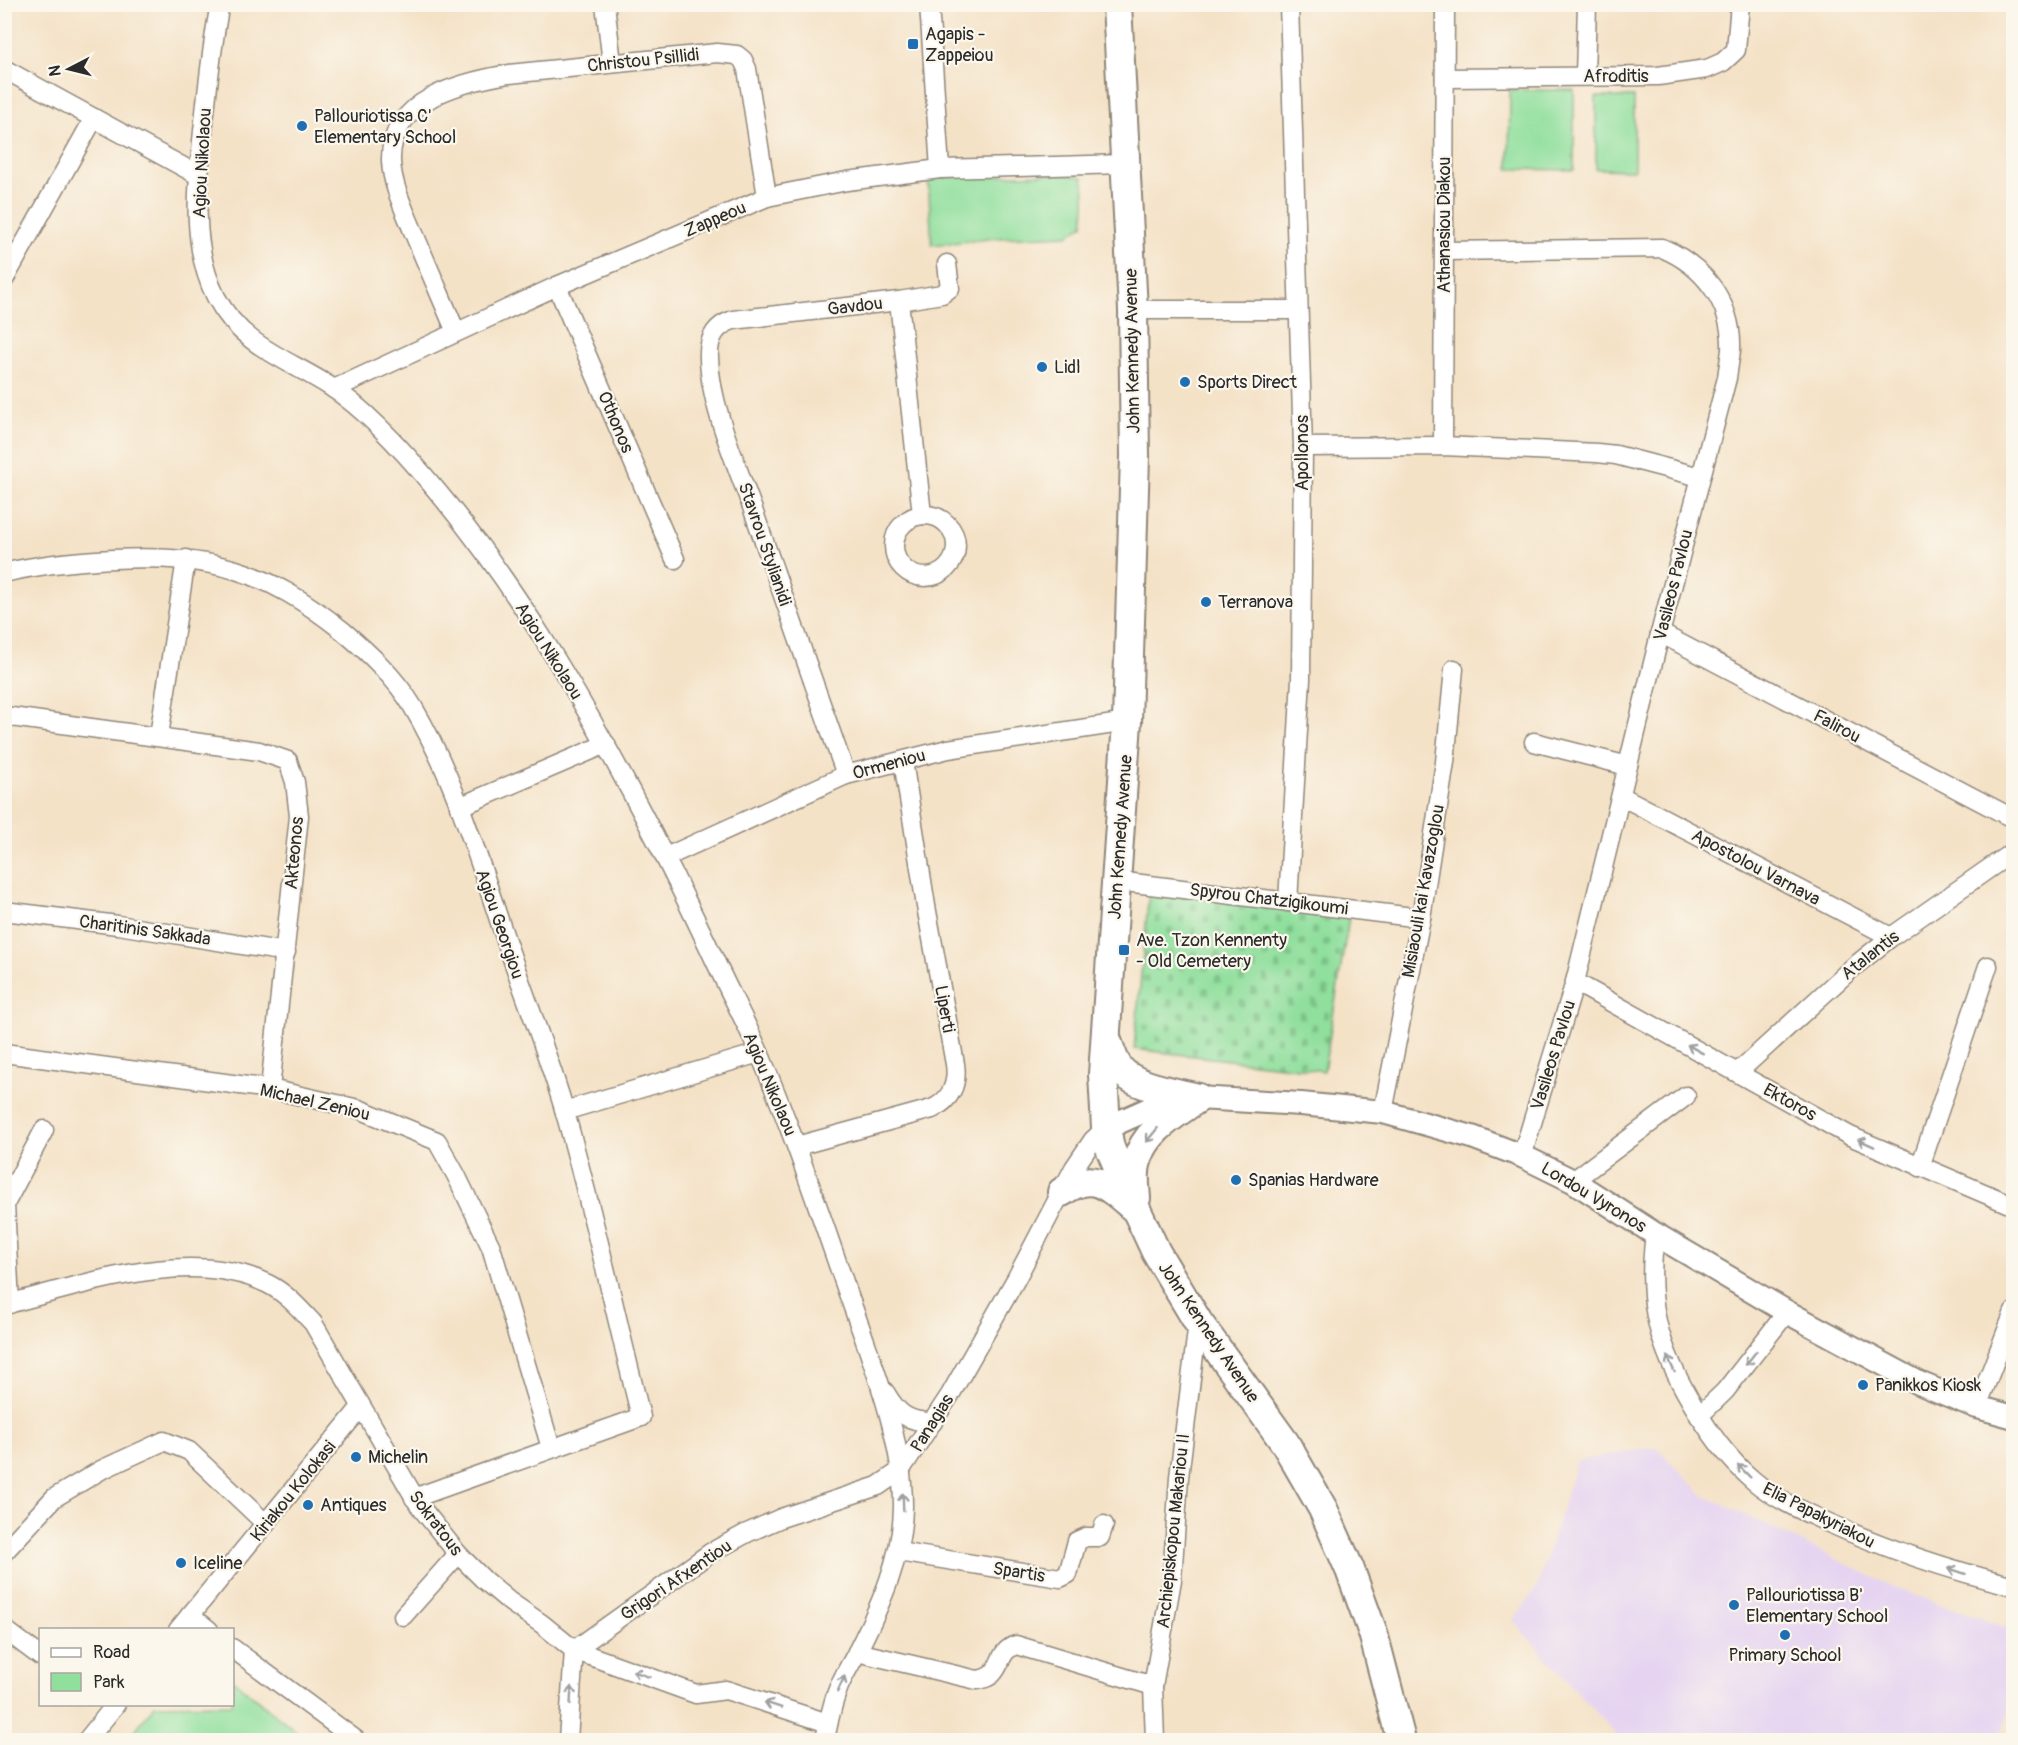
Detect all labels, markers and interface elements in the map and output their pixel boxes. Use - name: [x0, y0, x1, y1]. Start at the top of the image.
- place label: Agapis - Zappeiou: [925, 23, 993, 67]
- marker: Agapis - Zappeiou: [906, 37, 920, 51]
- north arrow: [39, 39, 99, 99]
- street label: Christou Psillidi: [586, 43, 700, 78]
- text: N: [44, 64, 66, 77]
- street label: Afroditis: [1583, 65, 1649, 88]
- place label: Pallouriotissa C' Elementary School: [314, 105, 456, 149]
- street label: Agiou Nikolaou: [188, 107, 217, 219]
- marker: Pallouriotissa C' Elementary School: [295, 119, 309, 133]
- street label: Athanasiou Diakou: [1433, 157, 1456, 293]
- street label: Zappeou: [681, 196, 750, 243]
- street label: John Kennedy Avenue: [1120, 268, 1145, 434]
- street label: Gavdou: [826, 292, 884, 321]
- place label: Lidl: [1054, 356, 1080, 379]
- marker: Lidl: [1035, 360, 1049, 374]
- place label: Sports Direct: [1197, 371, 1298, 394]
- marker: Sports Direct: [1178, 375, 1192, 389]
- street label: Othonos: [592, 388, 639, 457]
- street label: Apollonos: [1291, 415, 1314, 491]
- street label: Stavrou Stylianidi: [733, 479, 796, 609]
- street label: Vasileos Pavlou: [1649, 527, 1698, 643]
- place label: Terranova: [1218, 591, 1293, 614]
- marker: Terranova: [1199, 595, 1213, 609]
- street label: Agiou Nikolaou: [510, 598, 588, 704]
- street label: Falirou: [1809, 704, 1864, 748]
- street label: Ormeniou: [850, 744, 928, 785]
- street label: John Kennedy Avenue: [1103, 754, 1138, 920]
- street label: Misiaouli kai Kavazoglou: [1397, 803, 1450, 980]
- street label: Akteonos: [280, 816, 309, 890]
- street label: Apostolou Varnava: [1688, 824, 1824, 911]
- street label: Agiou Georgiou: [470, 866, 529, 982]
- street label: Spyrou Chatzigikoumi: [1188, 878, 1350, 921]
- street label: Charitinis Sakkada: [78, 910, 212, 951]
- street label: Atalantis: [1836, 925, 1904, 985]
- place label: Ave. Tzon Kennenty - Old Cemetery: [1136, 929, 1287, 973]
- marker: Ave. Tzon Kennenty - Old Cemetery: [1117, 943, 1131, 957]
- street label: Liperti: [929, 984, 960, 1035]
- street label: Vasileos Pavlou: [1526, 997, 1581, 1113]
- street label: Agiou Nikolaou: [737, 1029, 802, 1140]
- one-way arrow: [1687, 1043, 1704, 1055]
- street label: Ektoros: [1759, 1078, 1821, 1126]
- street label: Michael Zeniou: [258, 1079, 372, 1126]
- one-way arrow: [1146, 1127, 1159, 1143]
- one-way arrow: [1857, 1137, 1876, 1148]
- street label: Lordou Vyronos: [1537, 1157, 1651, 1238]
- place label: Spanias Hardware: [1248, 1169, 1379, 1192]
- marker: Spanias Hardware: [1229, 1173, 1243, 1187]
- street label: John Kennedy Avenue: [1153, 1257, 1264, 1407]
- one-way arrow: [1745, 1350, 1758, 1366]
- one-way arrow: [1665, 1355, 1676, 1373]
- place label: Panikkos Kiosk: [1875, 1374, 1982, 1397]
- marker: Panikkos Kiosk: [1856, 1378, 1870, 1392]
- street label: Panagias: [906, 1390, 959, 1457]
- street label: Archiepiskopou Makariou II: [1152, 1432, 1195, 1630]
- street label: Kiriakou Kolokasi: [245, 1436, 341, 1547]
- place label: Michelin: [368, 1446, 428, 1469]
- marker: Michelin: [349, 1450, 363, 1464]
- one-way arrow: [1737, 1464, 1751, 1479]
- street label: Elia Papakyriakou: [1759, 1477, 1879, 1554]
- street label: Sokratous: [404, 1486, 468, 1561]
- one-way arrow: [897, 1493, 908, 1512]
- place label: Antiques: [320, 1494, 387, 1517]
- marker: Antiques: [301, 1498, 315, 1512]
- street label: Grigori Afxentiou: [616, 1535, 736, 1626]
- place label: Iceline: [193, 1552, 242, 1575]
- marker: Iceline: [174, 1556, 188, 1570]
- street label: Spartis: [991, 1557, 1047, 1588]
- one-way arrow: [1948, 1564, 1967, 1575]
- place label: Pallouriotissa B' Elementary School: [1746, 1584, 1888, 1628]
- marker: Pallouriotissa B' Elementary School: [1727, 1598, 1741, 1612]
- legend: [39, 1628, 234, 1706]
- marker: Primary School: [1778, 1628, 1792, 1642]
- text: Road: [93, 1641, 130, 1664]
- place label: Primary School: [1729, 1644, 1841, 1667]
- one-way arrow: [632, 1668, 651, 1679]
- text: Park: [93, 1671, 125, 1694]
- one-way arrow: [835, 1676, 847, 1694]
- one-way arrow: [565, 1686, 576, 1706]
- one-way arrow: [764, 1699, 783, 1710]

